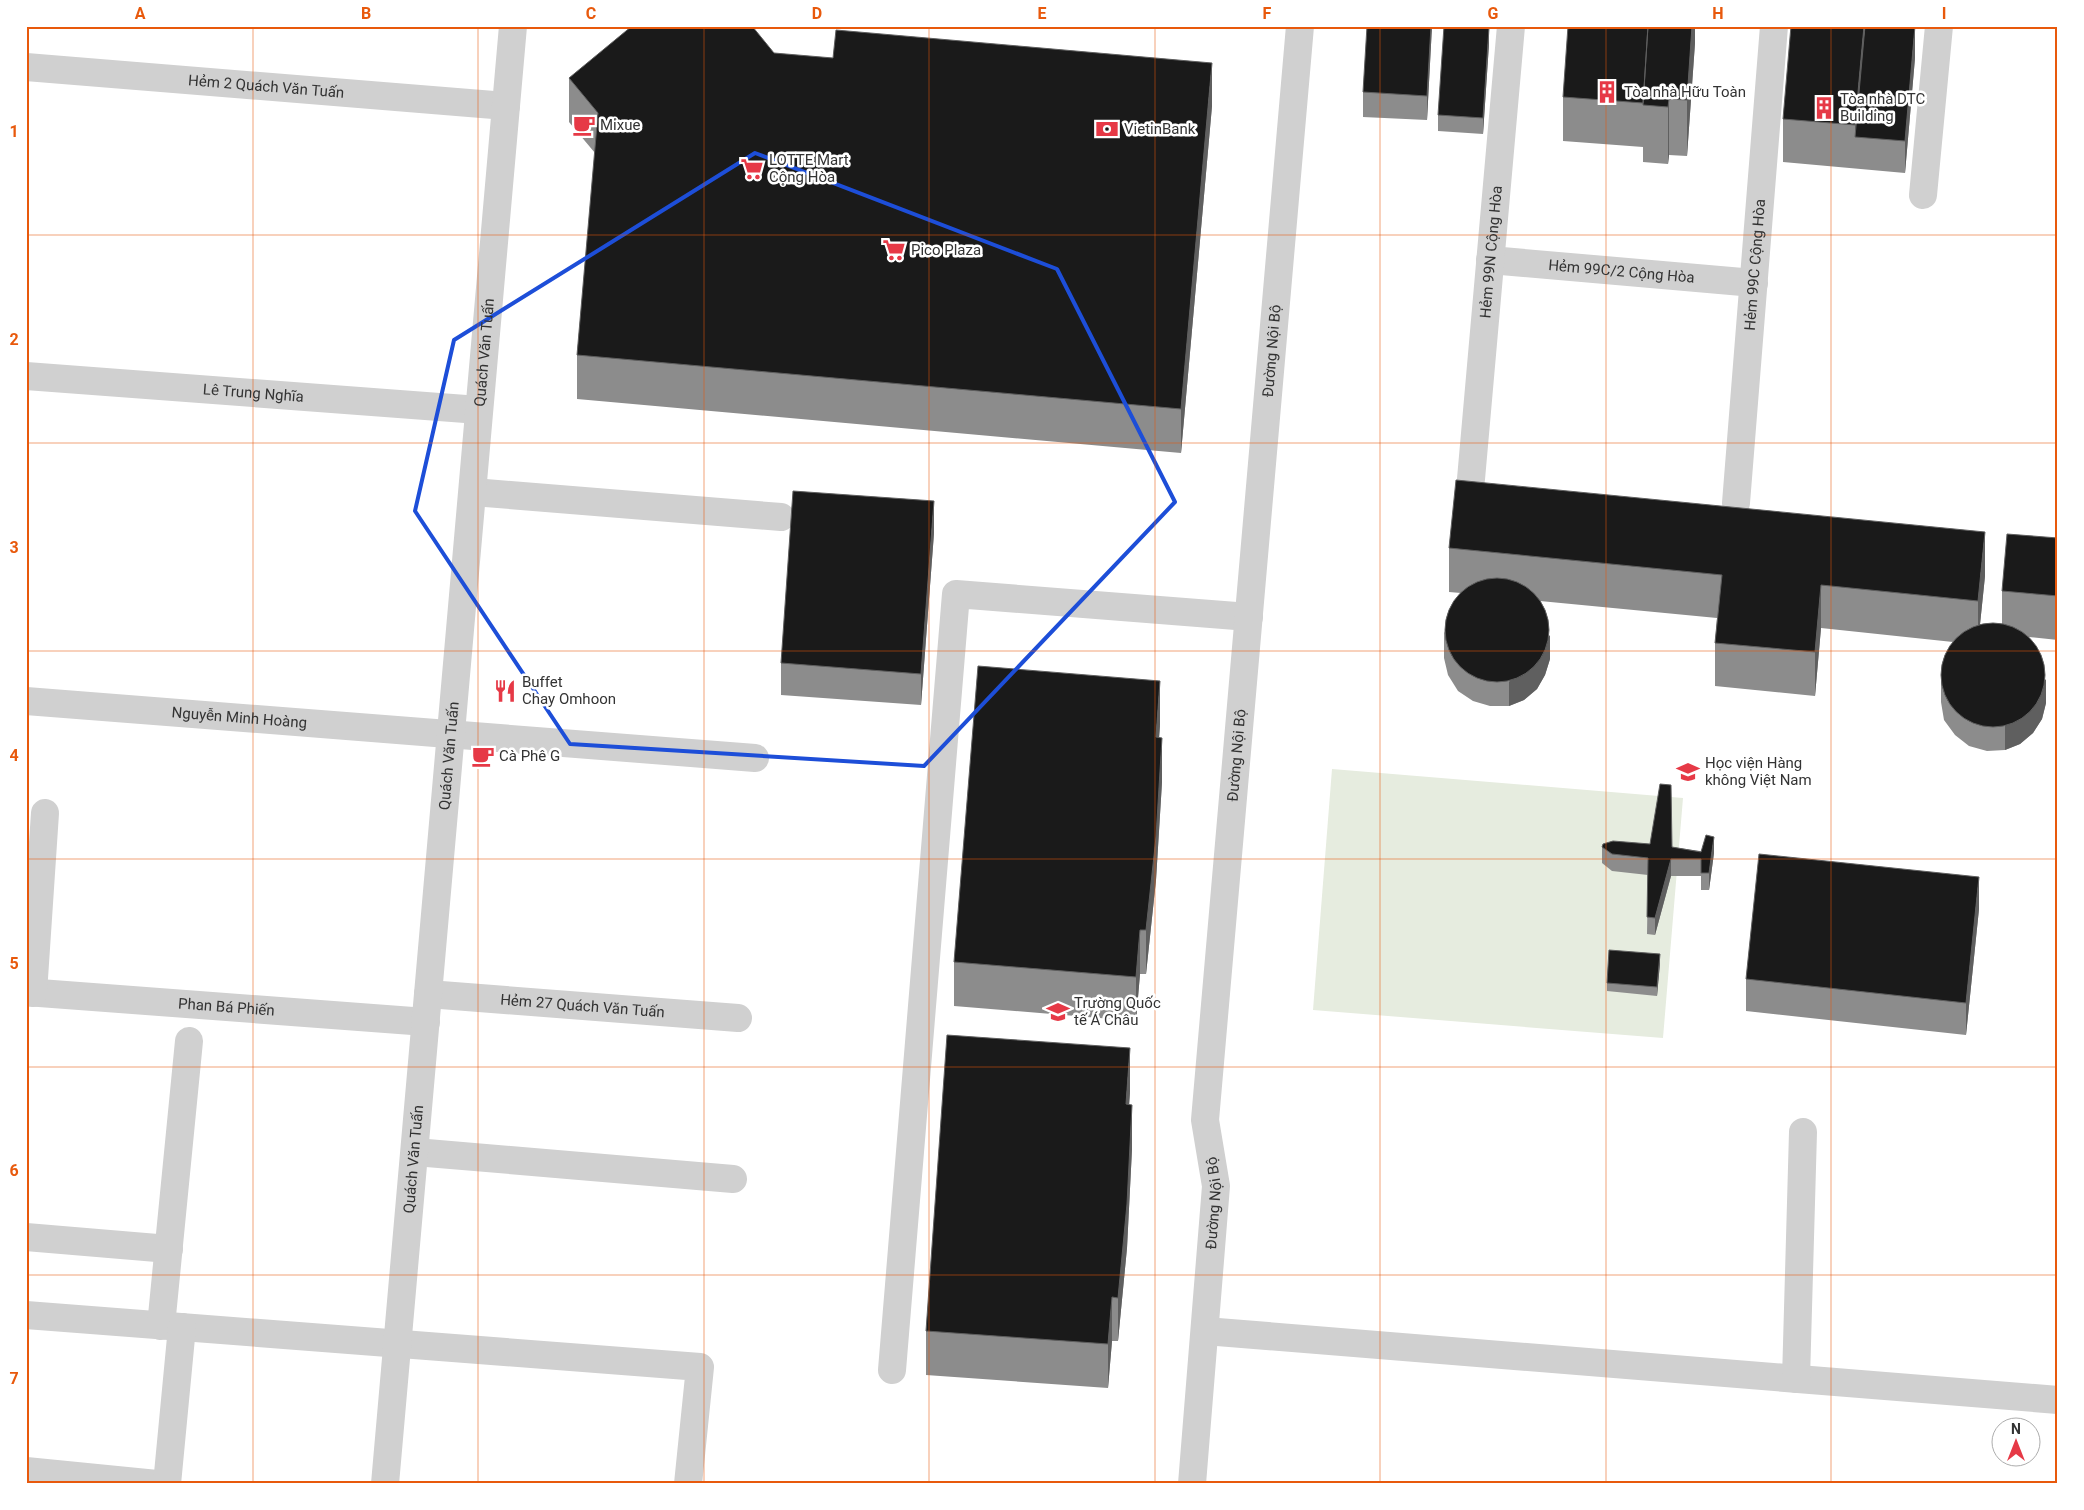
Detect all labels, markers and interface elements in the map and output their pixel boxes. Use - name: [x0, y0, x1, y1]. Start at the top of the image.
- text: A: [135, 4, 146, 23]
- text: B: [361, 4, 371, 23]
- text: C: [586, 4, 596, 23]
- text: D: [812, 4, 822, 23]
- text: E: [1038, 4, 1047, 23]
- text: F: [1263, 4, 1272, 23]
- text: G: [1488, 4, 1499, 23]
- text: H: [1712, 4, 1724, 23]
- text: I: [1942, 4, 1946, 23]
- street label: Hẻm 2 Quách Văn Tuấn: [187, 71, 345, 102]
- building icon: Tòa nhà Hữu Toàn: [1594, 79, 1620, 105]
- place label: Tòa nhà Hữu Toàn: [1624, 83, 1746, 101]
- place label: Tòa nhà DTC Building: [1840, 90, 1925, 125]
- building icon: Tòa nhà DTC Building: [1811, 95, 1837, 121]
- cafe icon: Mixue: [571, 112, 597, 138]
- place label: Mixue: [600, 116, 640, 134]
- bank icon: VietinBank: [1094, 116, 1120, 142]
- place label: VietinBank: [1124, 120, 1196, 138]
- text: 1: [9, 122, 19, 141]
- place label: LOTTE Mart Cộng Hòa: [769, 151, 849, 186]
- supermarket icon: LOTTE Mart Cộng Hòa: [739, 156, 765, 182]
- street label: Hẻm 99N Cộng Hòa: [1476, 185, 1506, 319]
- street label: Hẻm 99C Cộng Hòa: [1741, 198, 1769, 331]
- supermarket icon: Pico Plaza: [881, 237, 907, 263]
- place label: Pico Plaza: [911, 241, 981, 259]
- street label: Hẻm 99C/2 Cộng Hòa: [1548, 256, 1695, 287]
- street label: Quách Văn Tuấn: [471, 297, 498, 407]
- street label: Đường Nội Bộ: [1259, 304, 1285, 398]
- text: 2: [9, 330, 19, 349]
- street label: Lê Trung Nghĩa: [202, 380, 304, 406]
- text: 3: [9, 538, 19, 557]
- place label: Buffet Chay Omhoon: [522, 673, 616, 708]
- restaurant icon: Buffet Chay Omhoon: [492, 678, 518, 704]
- street label: Quách Văn Tuấn: [435, 701, 463, 811]
- street label: Nguyễn Minh Hoàng: [171, 703, 308, 732]
- street label: Đường Nội Bộ: [1224, 708, 1250, 802]
- cafe icon: Cà Phê G: [470, 743, 496, 769]
- text: 4: [9, 746, 19, 765]
- place label: Cà Phê G: [499, 747, 560, 765]
- place label: Học viện Hàng không Việt Nam: [1705, 754, 1812, 789]
- school or university icon: Học viện Hàng không Việt Nam: [1675, 759, 1701, 785]
- text: 5: [9, 954, 19, 973]
- street label: Hẻm 27 Quách Văn Tuấn: [500, 991, 665, 1021]
- street label: Phan Bá Phiến: [177, 994, 275, 1020]
- place label: Trường Quốc tế Á Châu: [1074, 994, 1161, 1029]
- school or university icon: Trường Quốc tế Á Châu: [1045, 999, 1071, 1025]
- street label: Quách Văn Tuấn: [400, 1104, 427, 1214]
- street label: Đường Nội Bộ: [1202, 1155, 1225, 1250]
- text: 6: [9, 1161, 19, 1180]
- text: 7: [9, 1369, 19, 1388]
- north arrow: [1992, 1418, 2042, 1468]
- text: N: [2011, 1421, 2021, 1437]

